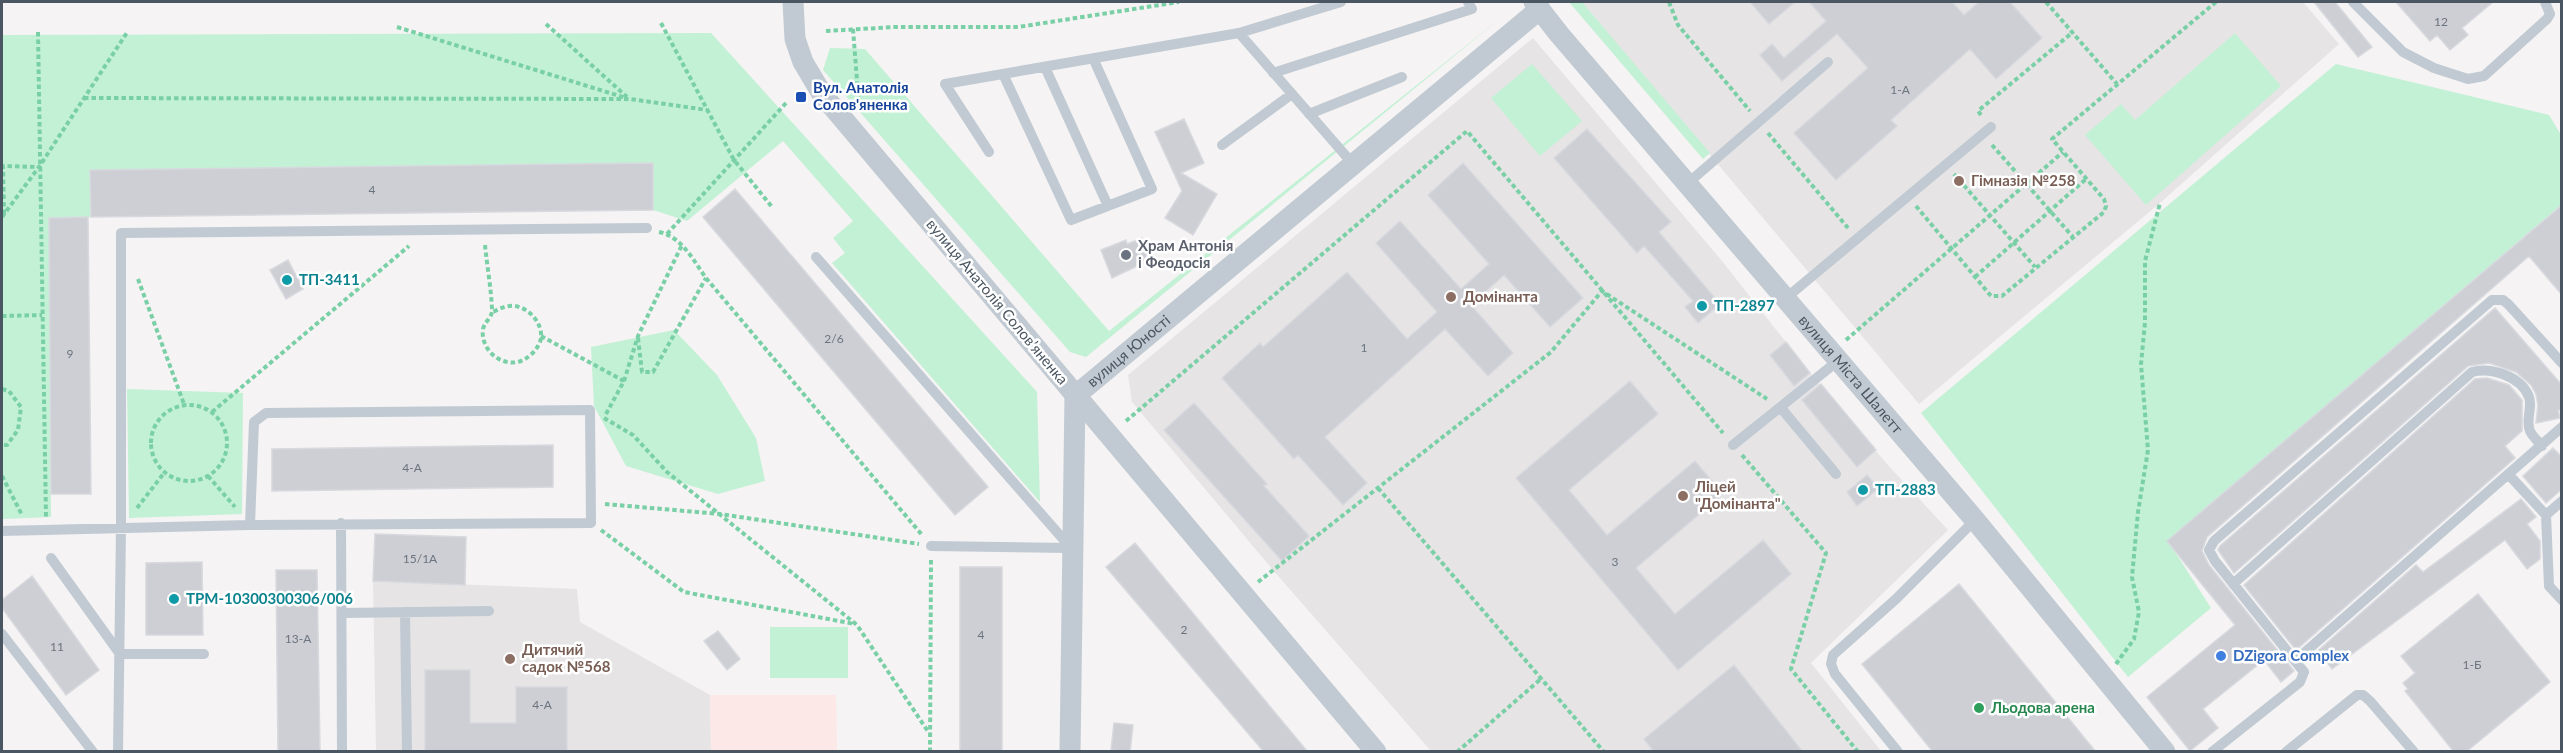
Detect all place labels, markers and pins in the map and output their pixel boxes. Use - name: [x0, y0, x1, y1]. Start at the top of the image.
- place label: Вул. Анатолія Солов'яненка: [813, 78, 909, 113]
- marker: Вул. Анатолія Солов'яненка: [794, 90, 808, 104]
- place label: Гімназія №258: [1971, 171, 2076, 189]
- marker: Гімназія №258: [1952, 174, 1966, 188]
- place label: Храм Антонія і Феодосія: [1138, 236, 1233, 271]
- marker: Храм Антонія і Феодосія: [1119, 248, 1133, 262]
- place label: ТП-3411: [299, 270, 360, 288]
- marker: ТП-3411: [280, 273, 294, 287]
- place label: Домінанта: [1463, 287, 1538, 305]
- marker: Домінанта: [1444, 290, 1458, 304]
- place label: ТП-2897: [1714, 296, 1775, 314]
- marker: ТП-2897: [1695, 299, 1709, 313]
- place label: Ліцей "Домінанта": [1694, 477, 1781, 512]
- place label: ТП-2883: [1875, 480, 1936, 498]
- marker: ТП-2883: [1856, 483, 1870, 497]
- marker: Ліцей "Домінанта": [1676, 489, 1690, 503]
- place label: ТРМ-10300300306/006: [186, 589, 353, 607]
- marker: ТРМ-10300300306/006: [167, 592, 181, 606]
- place label: Дитячий садок №568: [522, 640, 611, 675]
- place label: DZigora Complex: [2233, 646, 2349, 664]
- marker: DZigora Complex: [2214, 649, 2228, 663]
- marker: Дитячий садок №568: [503, 652, 517, 666]
- place label: Льодова арена: [1990, 698, 2095, 716]
- marker: Льодова арена: [1972, 701, 1986, 715]

